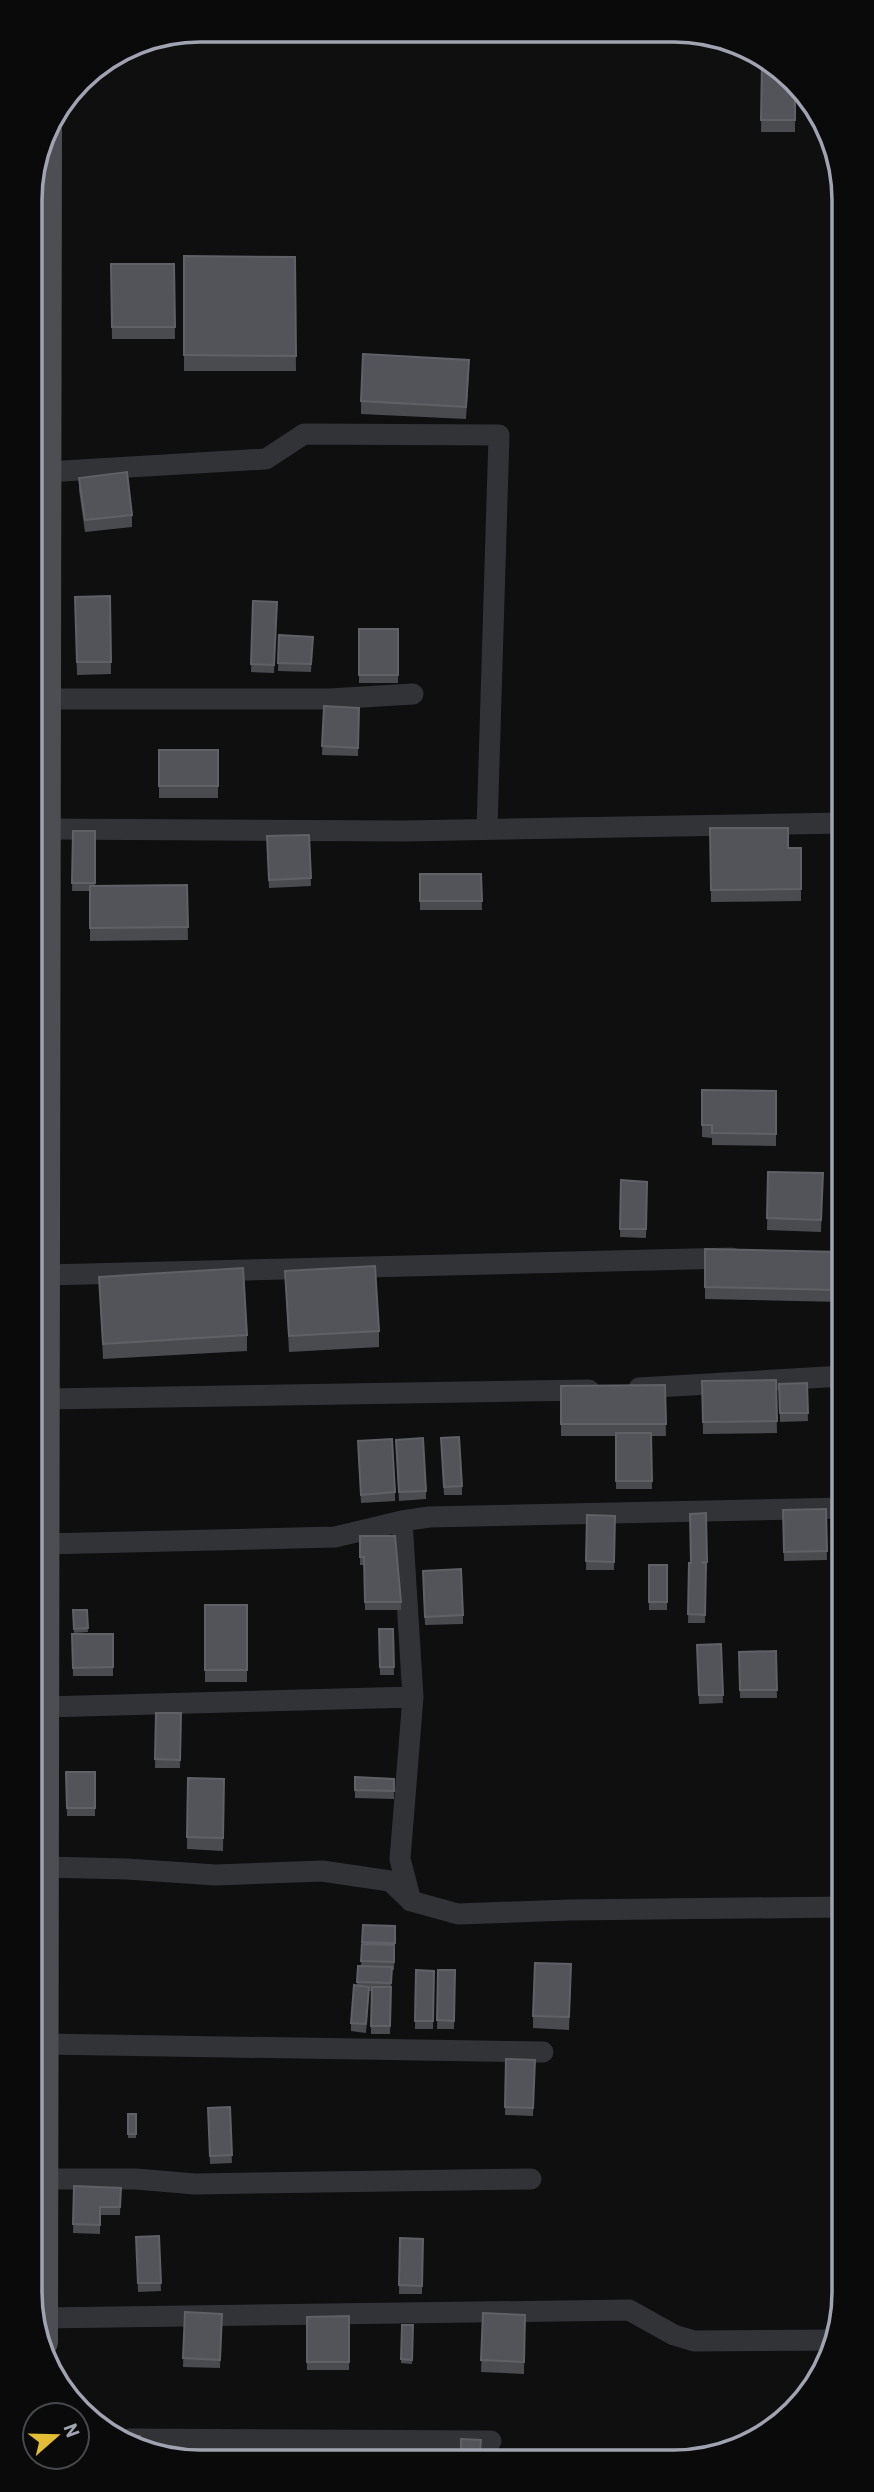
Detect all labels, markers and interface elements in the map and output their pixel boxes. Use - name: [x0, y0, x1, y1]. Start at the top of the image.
- north arrow: [21, 2401, 91, 2471]
- text: N: [59, 2420, 85, 2440]

